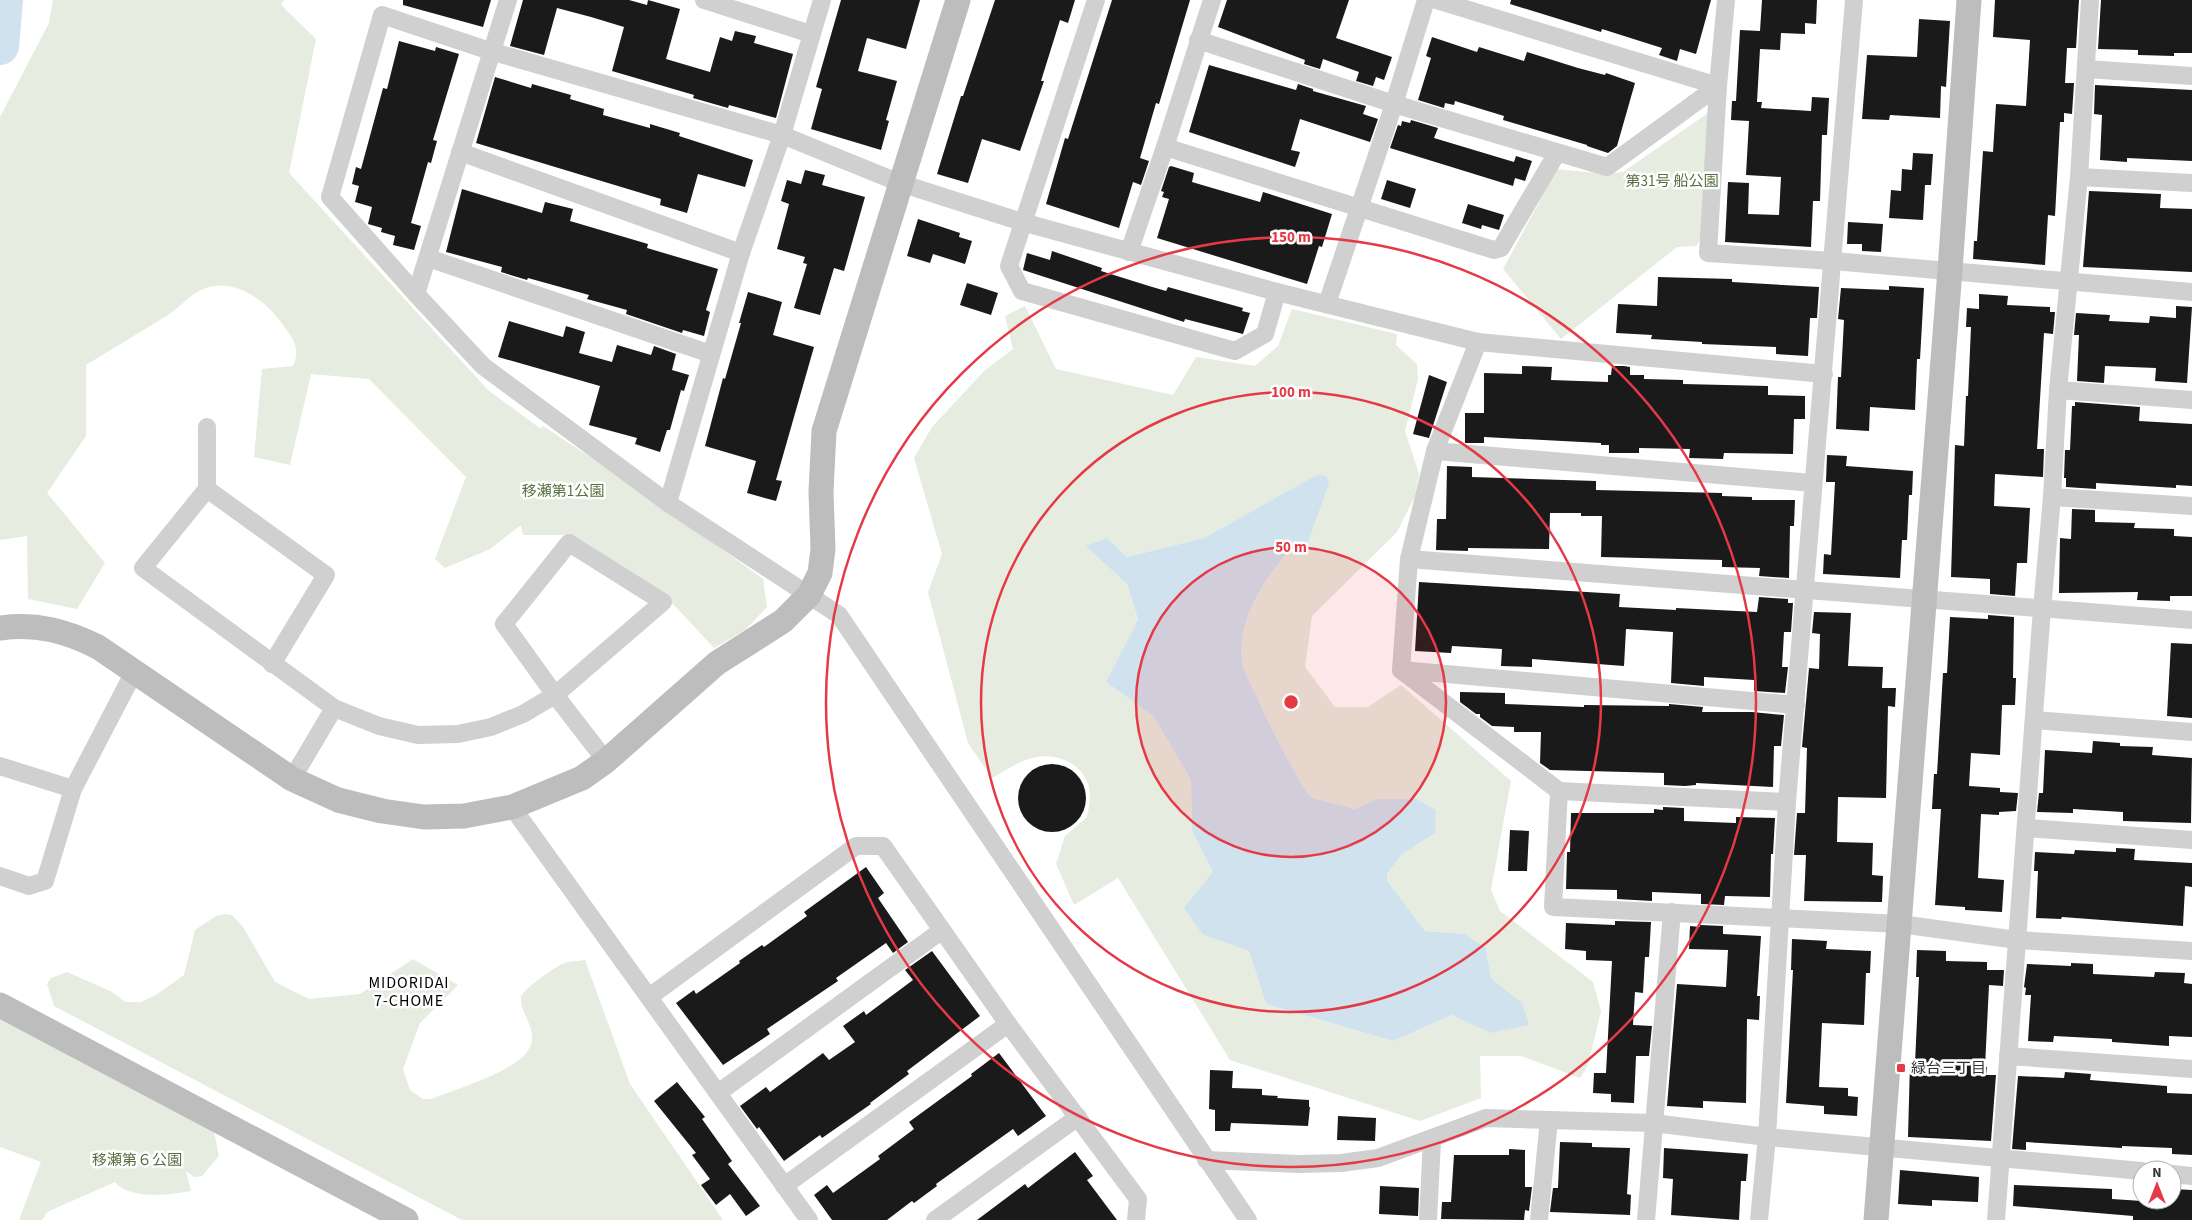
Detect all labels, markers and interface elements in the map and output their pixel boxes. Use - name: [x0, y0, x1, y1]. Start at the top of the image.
- park label: 第31号 船公園: [1626, 171, 1718, 192]
- text: 150 m: [1271, 227, 1311, 248]
- text: 100 m: [1271, 382, 1311, 403]
- park label: 移瀬第1公園: [522, 481, 604, 502]
- text: 50 m: [1275, 537, 1307, 558]
- centre of rings: [1282, 693, 1300, 711]
- district label: MIDORIDAI 7-CHOME: [368, 972, 450, 1012]
- place label: 緑台三丁目: [1911, 1058, 1986, 1079]
- marker: 緑台三丁目: [1895, 1062, 1907, 1074]
- park label: 移瀬第６公園: [92, 1150, 182, 1171]
- north arrow: [2132, 1160, 2182, 1210]
- text: N: [2152, 1163, 2162, 1183]

